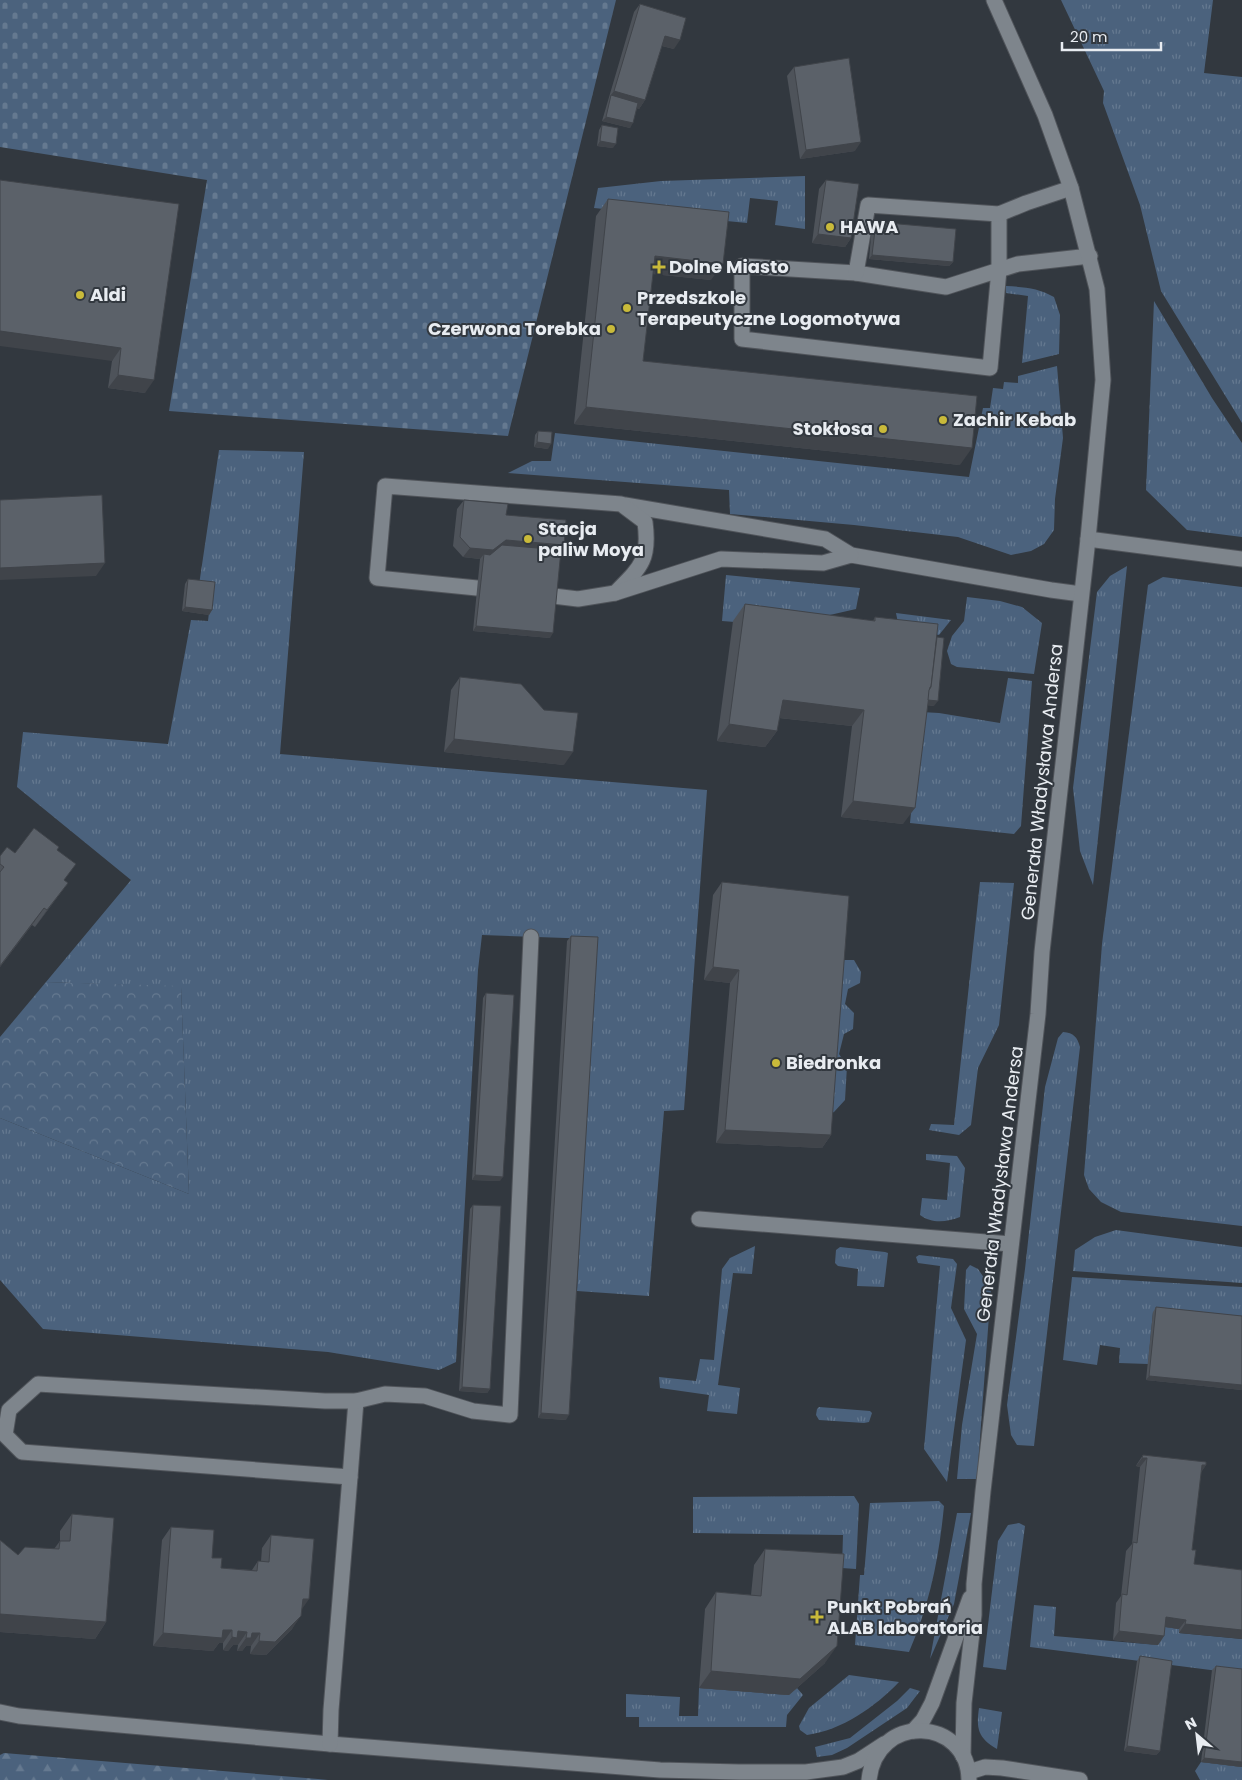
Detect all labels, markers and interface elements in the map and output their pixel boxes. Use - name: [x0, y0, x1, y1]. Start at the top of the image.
- scale bar: [1062, 20, 1161, 52]
- text: 20 m: [1070, 26, 1108, 47]
- place label: HAWA: [840, 214, 899, 239]
- marker: HAWA: [824, 221, 836, 233]
- place label: Dolne Miasto: [669, 254, 789, 279]
- marker: Dolne Miasto: [653, 261, 665, 273]
- place label: Aldi: [90, 282, 126, 307]
- place label: Przedszkole Terapeutyczne Logomotywa: [637, 285, 900, 331]
- marker: Aldi: [74, 289, 86, 301]
- marker: Przedszkole Terapeutyczne Logomotywa: [621, 302, 633, 314]
- place label: Czerwona Torebka: [428, 316, 601, 341]
- marker: Czerwona Torebka: [605, 323, 617, 335]
- place label: Zachir Kebab: [953, 407, 1076, 432]
- marker: Zachir Kebab: [937, 414, 949, 426]
- place label: Stokłosa: [793, 416, 873, 441]
- marker: Stokłosa: [877, 423, 889, 435]
- place label: Stacja paliw Moya: [538, 516, 644, 562]
- marker: Stacja paliw Moya: [522, 533, 534, 545]
- street label: Generała Władysława Andersa: [1015, 642, 1068, 921]
- street label: Generała Władysława Andersa: [970, 1045, 1029, 1323]
- place label: Biedronka: [786, 1050, 881, 1075]
- marker: Biedronka: [770, 1057, 782, 1069]
- place label: Punkt Pobrań ALAB laboratoria: [827, 1594, 983, 1640]
- marker: Punkt Pobrań ALAB laboratoria: [811, 1611, 823, 1623]
- north arrow: [1172, 1710, 1222, 1760]
- text: N: [1182, 1712, 1200, 1735]

